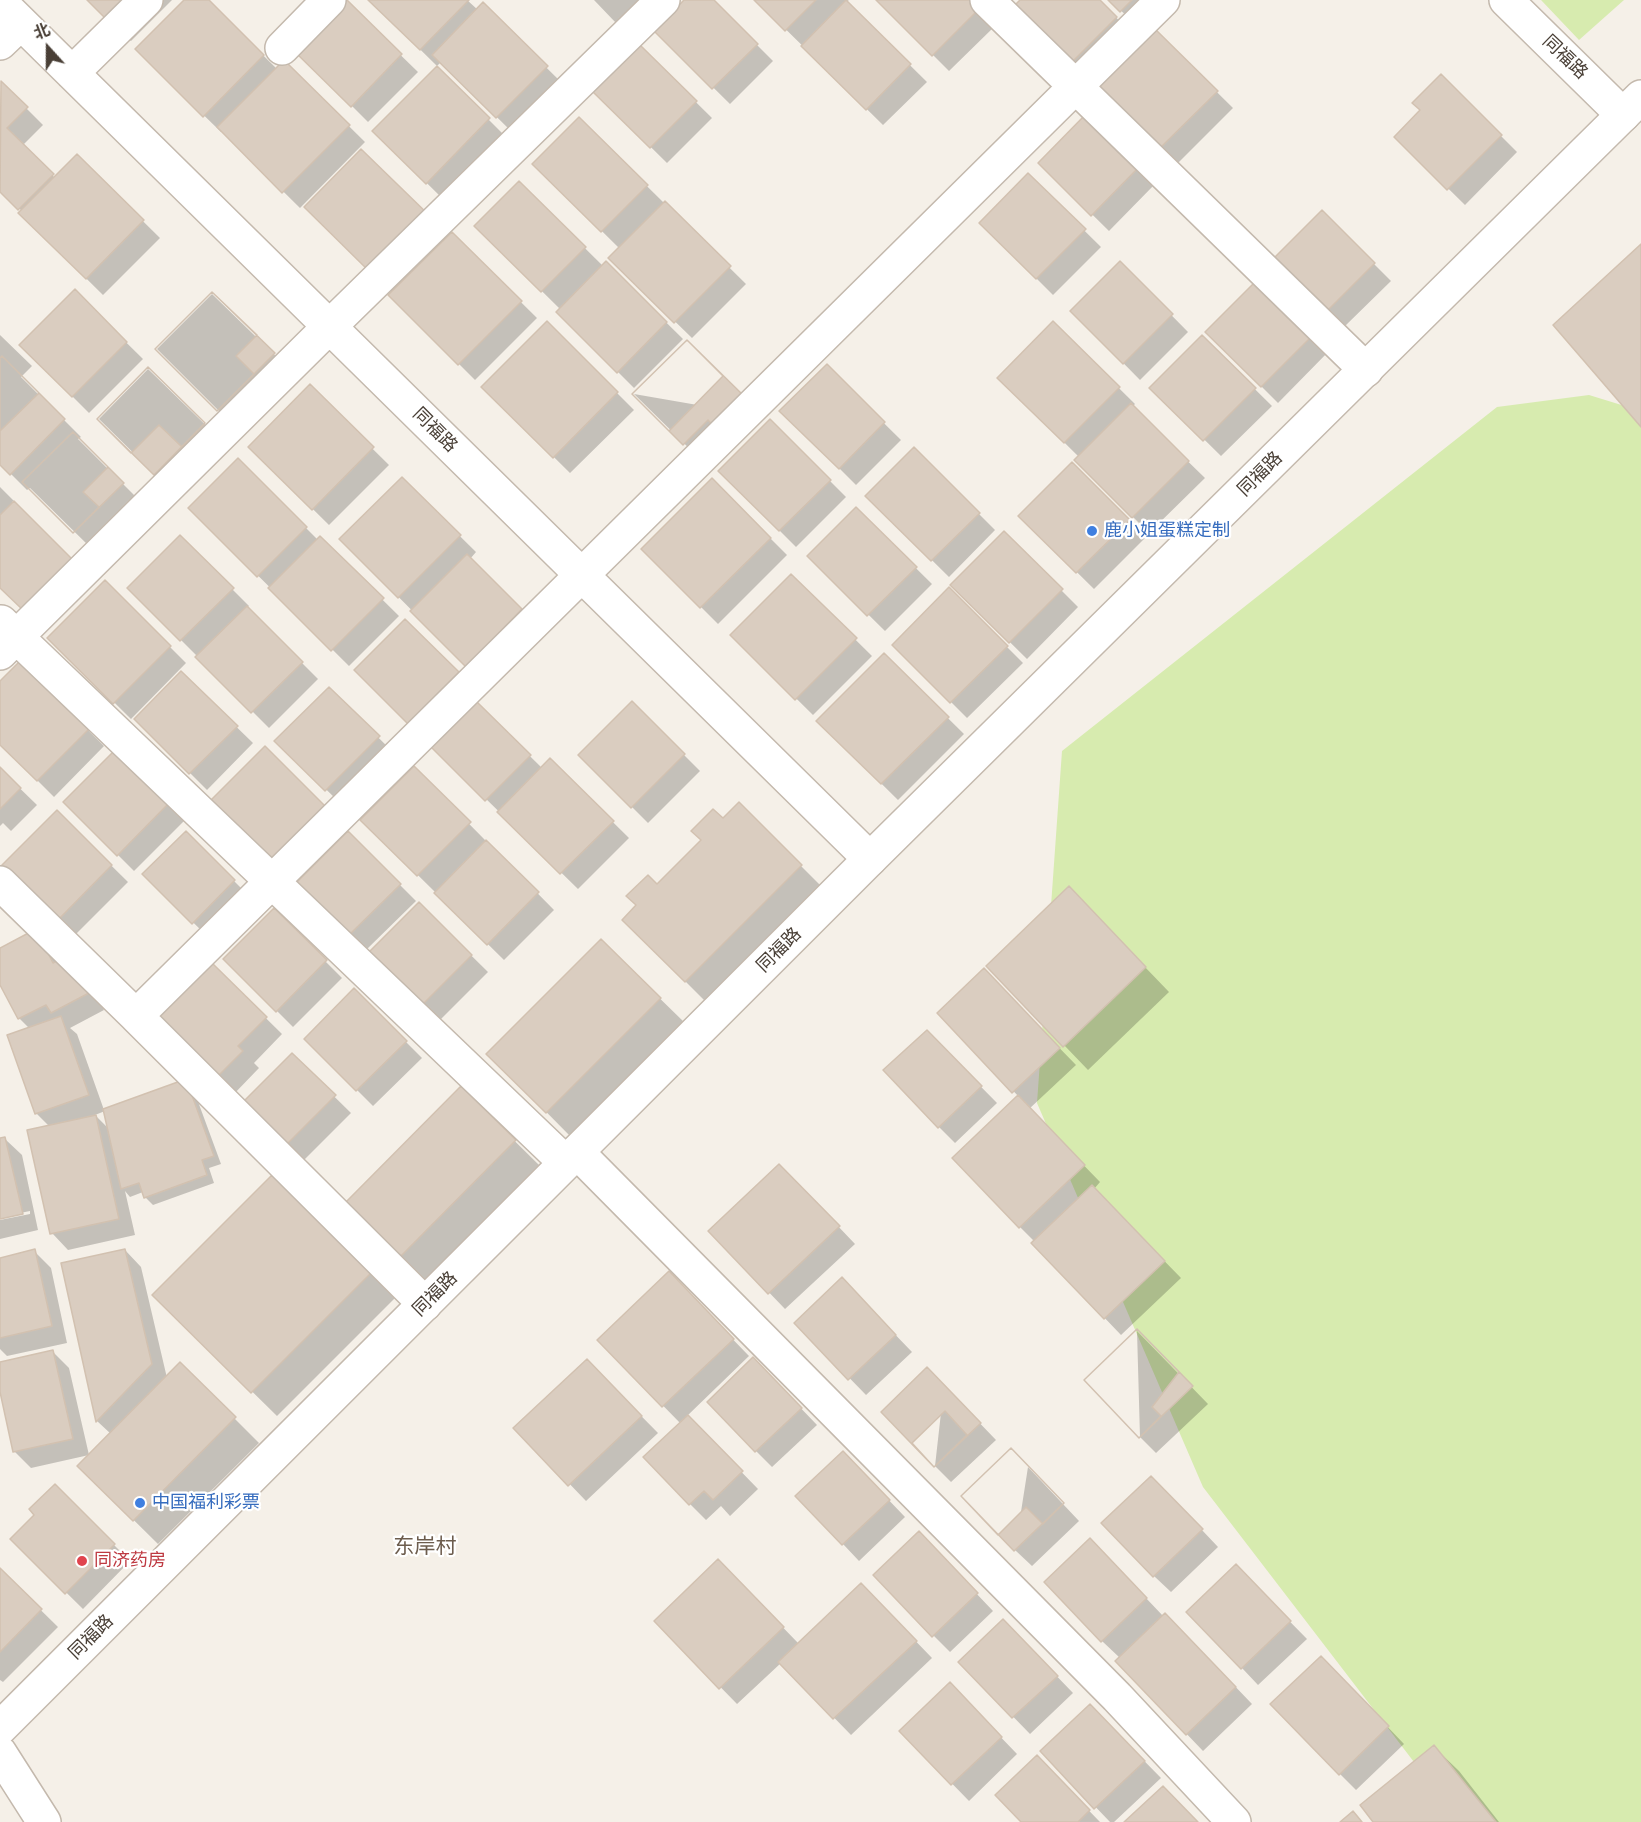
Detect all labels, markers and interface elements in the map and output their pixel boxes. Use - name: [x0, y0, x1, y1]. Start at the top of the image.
- north arrow: [18, 18, 78, 78]
- text: 北: [30, 19, 53, 43]
- street label: 同福路: [1538, 30, 1592, 84]
- street label: 同福路: [408, 403, 462, 457]
- street label: 同福路: [1233, 447, 1287, 501]
- place label: 鹿小姐蛋糕定制: [1104, 520, 1230, 542]
- marker: 鹿小姐蛋糕定制: [1085, 524, 1099, 538]
- street label: 同福路: [752, 923, 806, 977]
- street label: 同福路: [408, 1267, 462, 1321]
- place label: 中国福利彩票: [152, 1492, 260, 1514]
- marker: 中国福利彩票: [133, 1496, 147, 1510]
- district label: 东岸村: [394, 1534, 456, 1560]
- place label: 同济药房: [94, 1550, 166, 1572]
- marker: 同济药房: [75, 1554, 89, 1568]
- street label: 同福路: [64, 1610, 118, 1664]

